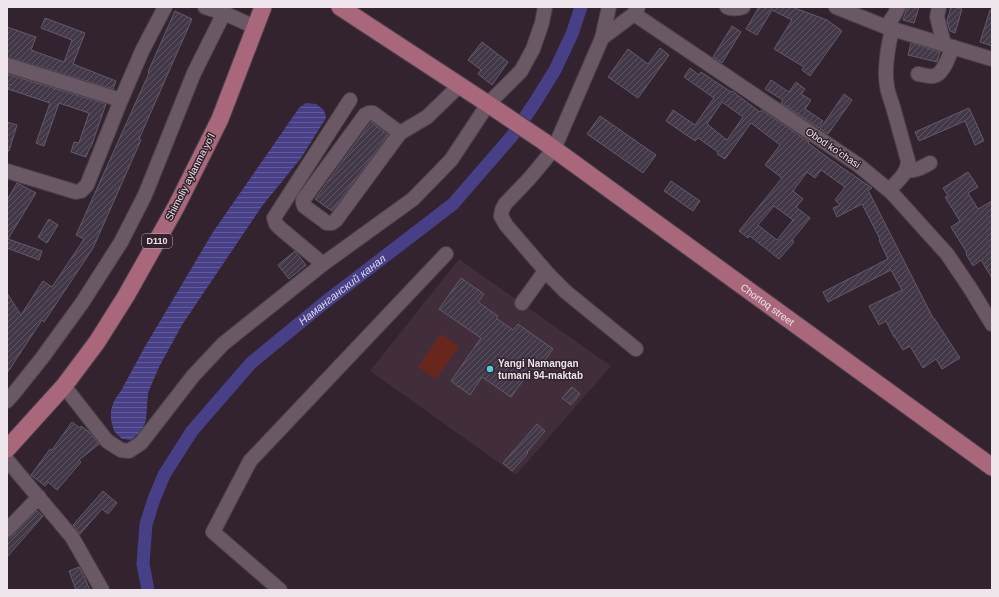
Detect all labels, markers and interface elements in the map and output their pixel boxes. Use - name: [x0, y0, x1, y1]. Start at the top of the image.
- street label: Obod koʻchasi: [804, 126, 862, 170]
- street label: Shimoliy aylanma yoʻl: [163, 132, 217, 222]
- road number: D110: [142, 234, 172, 248]
- water label: Наманганский канал: [296, 252, 388, 327]
- street label: Chortoq street: [739, 281, 797, 327]
- place label: Yangi Namangan tumani 94-maktab: [498, 358, 583, 381]
- marker: Yangi Namangan tumani 94-maktab: [485, 364, 495, 374]

